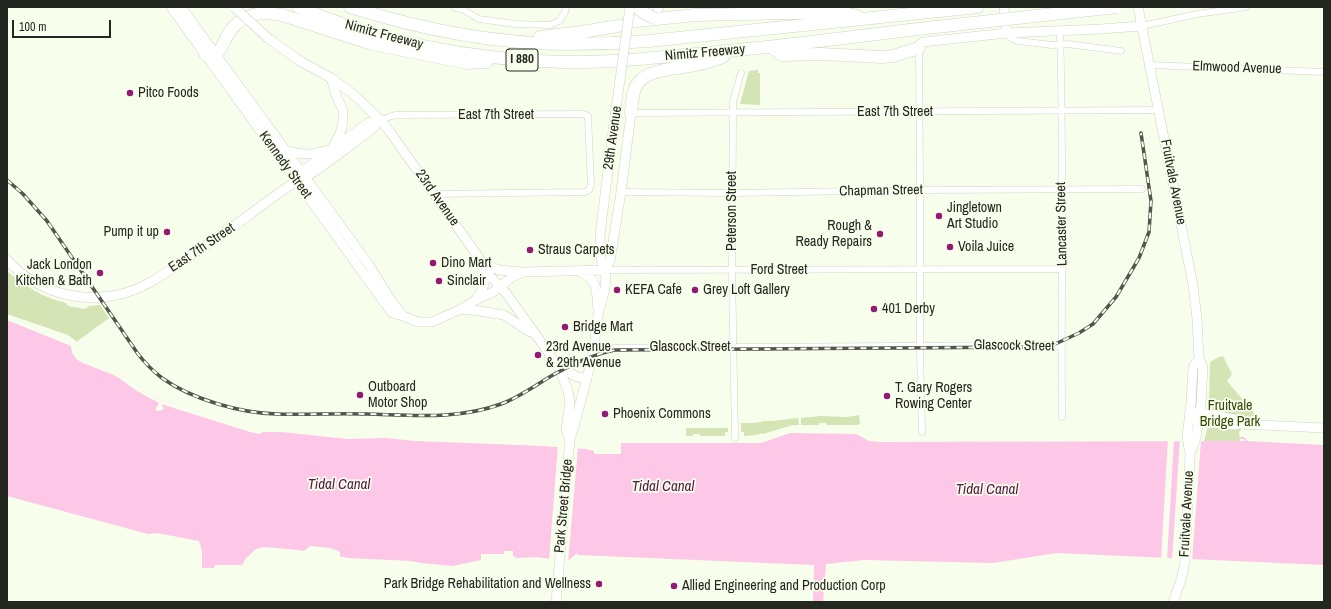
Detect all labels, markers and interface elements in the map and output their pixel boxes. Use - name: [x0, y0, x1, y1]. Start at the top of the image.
- scale bar: [14, 12, 113, 38]
- street label: Nimitz Freeway: [343, 16, 425, 54]
- text: 100 m: [19, 19, 46, 35]
- street label: Nimitz Freeway: [664, 41, 746, 65]
- road number: I 880: [506, 49, 538, 71]
- street label: Elmwood Avenue: [1192, 58, 1282, 78]
- place label: Pitco Foods: [138, 85, 199, 101]
- marker: Pitco Foods: [125, 88, 135, 98]
- street label: East 7th Street: [857, 104, 933, 120]
- street label: 29th Avenue: [600, 105, 626, 171]
- street label: East 7th Street: [458, 107, 534, 123]
- street label: Kennedy Street: [255, 128, 315, 202]
- street label: Fruitvale Avenue: [1156, 138, 1190, 226]
- street label: 23rd Avenue: [412, 167, 462, 229]
- street label: Peterson Street: [724, 171, 740, 251]
- street label: Chapman Street: [839, 182, 923, 200]
- street label: Lancaster Street: [1053, 182, 1071, 266]
- place label: Jingletown Art Studio: [947, 200, 1002, 232]
- marker: Jingletown Art Studio: [934, 211, 944, 221]
- place label: Rough & Ready Repairs: [795, 218, 872, 250]
- street label: East 7th Street: [166, 220, 238, 276]
- place label: Pump it up: [103, 224, 159, 240]
- marker: Pump it up: [162, 227, 172, 237]
- marker: Rough & Ready Repairs: [875, 229, 885, 239]
- place label: Voila Juice: [958, 239, 1014, 255]
- place label: Straus Carpets: [538, 242, 615, 258]
- marker: Voila Juice: [945, 242, 955, 252]
- marker: Straus Carpets: [525, 245, 535, 255]
- place label: Dino Mart: [441, 255, 491, 271]
- place label: Jack London Kitchen & Bath: [15, 257, 92, 290]
- marker: Dino Mart: [428, 258, 438, 268]
- street label: Ford Street: [751, 262, 807, 278]
- marker: Jack London Kitchen & Bath: [95, 268, 105, 278]
- place label: Sinclair: [447, 273, 486, 289]
- marker: Sinclair: [434, 276, 444, 286]
- place label: KEFA Cafe: [625, 282, 682, 298]
- place label: Grey Loft Gallery: [703, 282, 790, 298]
- marker: KEFA Cafe: [612, 285, 622, 295]
- marker: Grey Loft Gallery: [690, 285, 700, 295]
- place label: 401 Derby: [882, 301, 935, 317]
- marker: 401 Derby: [869, 304, 879, 314]
- place label: Bridge Mart: [573, 319, 633, 335]
- marker: Bridge Mart: [560, 322, 570, 332]
- street label: Glascock Street: [973, 337, 1055, 355]
- place label: 23rd Avenue & 29th Avenue: [546, 339, 621, 372]
- street label: Glascock Street: [649, 339, 731, 355]
- marker: 23rd Avenue & 29th Avenue: [533, 350, 543, 360]
- place label: Outboard Motor Shop: [368, 379, 427, 412]
- place label: T. Gary Rogers Rowing Center: [895, 380, 972, 412]
- marker: Outboard Motor Shop: [355, 390, 365, 400]
- marker: T. Gary Rogers Rowing Center: [882, 391, 892, 401]
- park label: Fruitvale Bridge Park: [1200, 398, 1260, 430]
- place label: Phoenix Commons: [613, 406, 711, 422]
- marker: Phoenix Commons: [600, 409, 610, 419]
- street label: Park Street Bridge: [552, 458, 576, 554]
- street label: Fruitvale Avenue: [1176, 470, 1198, 558]
- water label: Tidal Canal: [308, 476, 370, 494]
- water label: Tidal Canal: [632, 478, 694, 496]
- water label: Tidal Canal: [956, 481, 1018, 499]
- place label: Park Bridge Rehabilitation and Wellness: [384, 576, 591, 592]
- place label: Allied Engineering and Production Corp: [682, 578, 886, 594]
- marker: Park Bridge Rehabilitation and Wellness: [594, 579, 604, 589]
- marker: Allied Engineering and Production Corp: [669, 581, 679, 591]

